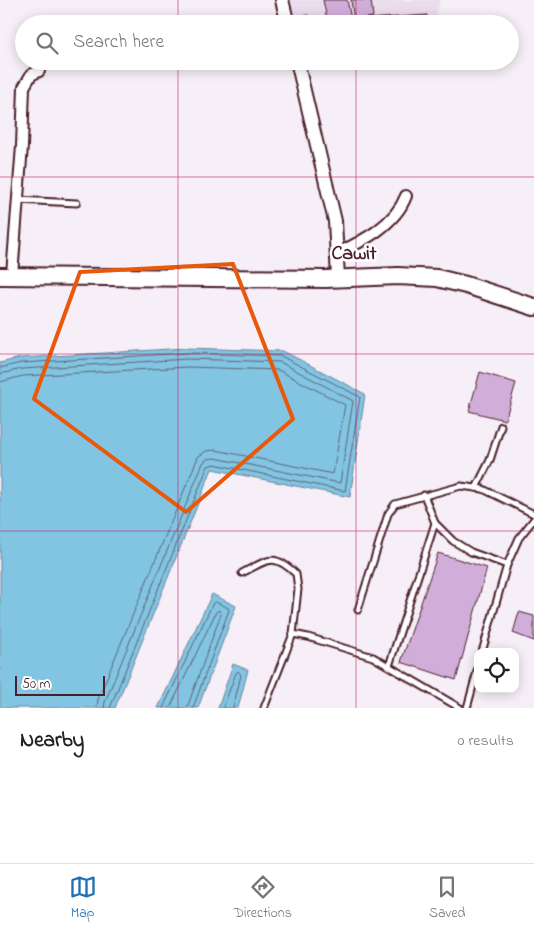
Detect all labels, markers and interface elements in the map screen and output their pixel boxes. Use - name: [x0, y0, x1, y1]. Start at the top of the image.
- search box: [15, 15, 519, 70]
- icon: search: [33, 29, 61, 57]
- text: Search here: [73, 29, 164, 56]
- district label: Cawit: [331, 240, 377, 269]
- map controls: [474, 648, 519, 693]
- button: locate: [474, 648, 519, 693]
- scale bar: [15, 673, 105, 696]
- text: 50 m: [22, 674, 50, 695]
- text: Nearby: [20, 726, 84, 756]
- text: 0 results: [458, 729, 514, 753]
- tab: Map: [69, 873, 97, 924]
- tab: Directions: [234, 873, 292, 924]
- tab: Saved: [429, 873, 465, 924]

